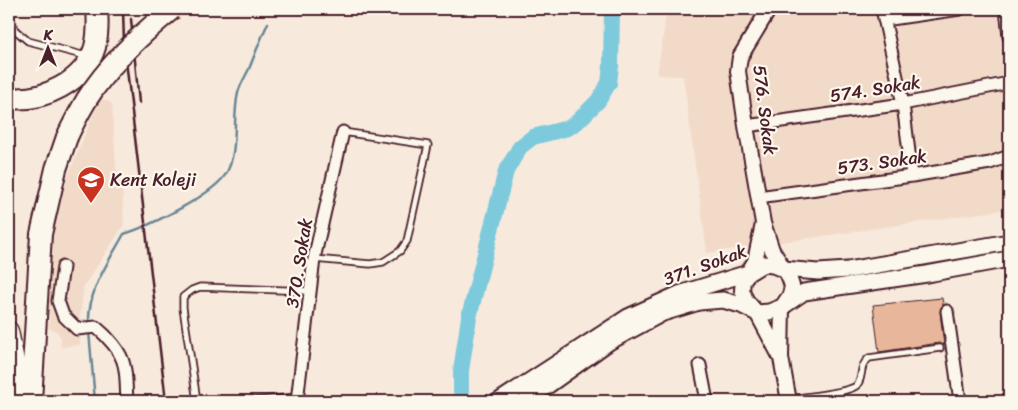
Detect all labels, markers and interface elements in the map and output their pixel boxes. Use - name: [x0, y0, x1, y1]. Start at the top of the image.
- north arrow: [22, 22, 72, 72]
- text: K: [43, 23, 54, 48]
- street label: 576. Sokak: [744, 63, 786, 157]
- street label: 574. Sokak: [827, 66, 923, 112]
- street label: 573. Sokak: [835, 140, 929, 184]
- place label: Kent Koleji: [110, 164, 197, 196]
- school or university icon: Kent Koleji: [76, 165, 106, 204]
- street label: 370. Sokak: [276, 215, 322, 310]
- street label: 371. Sokak: [659, 235, 752, 295]

